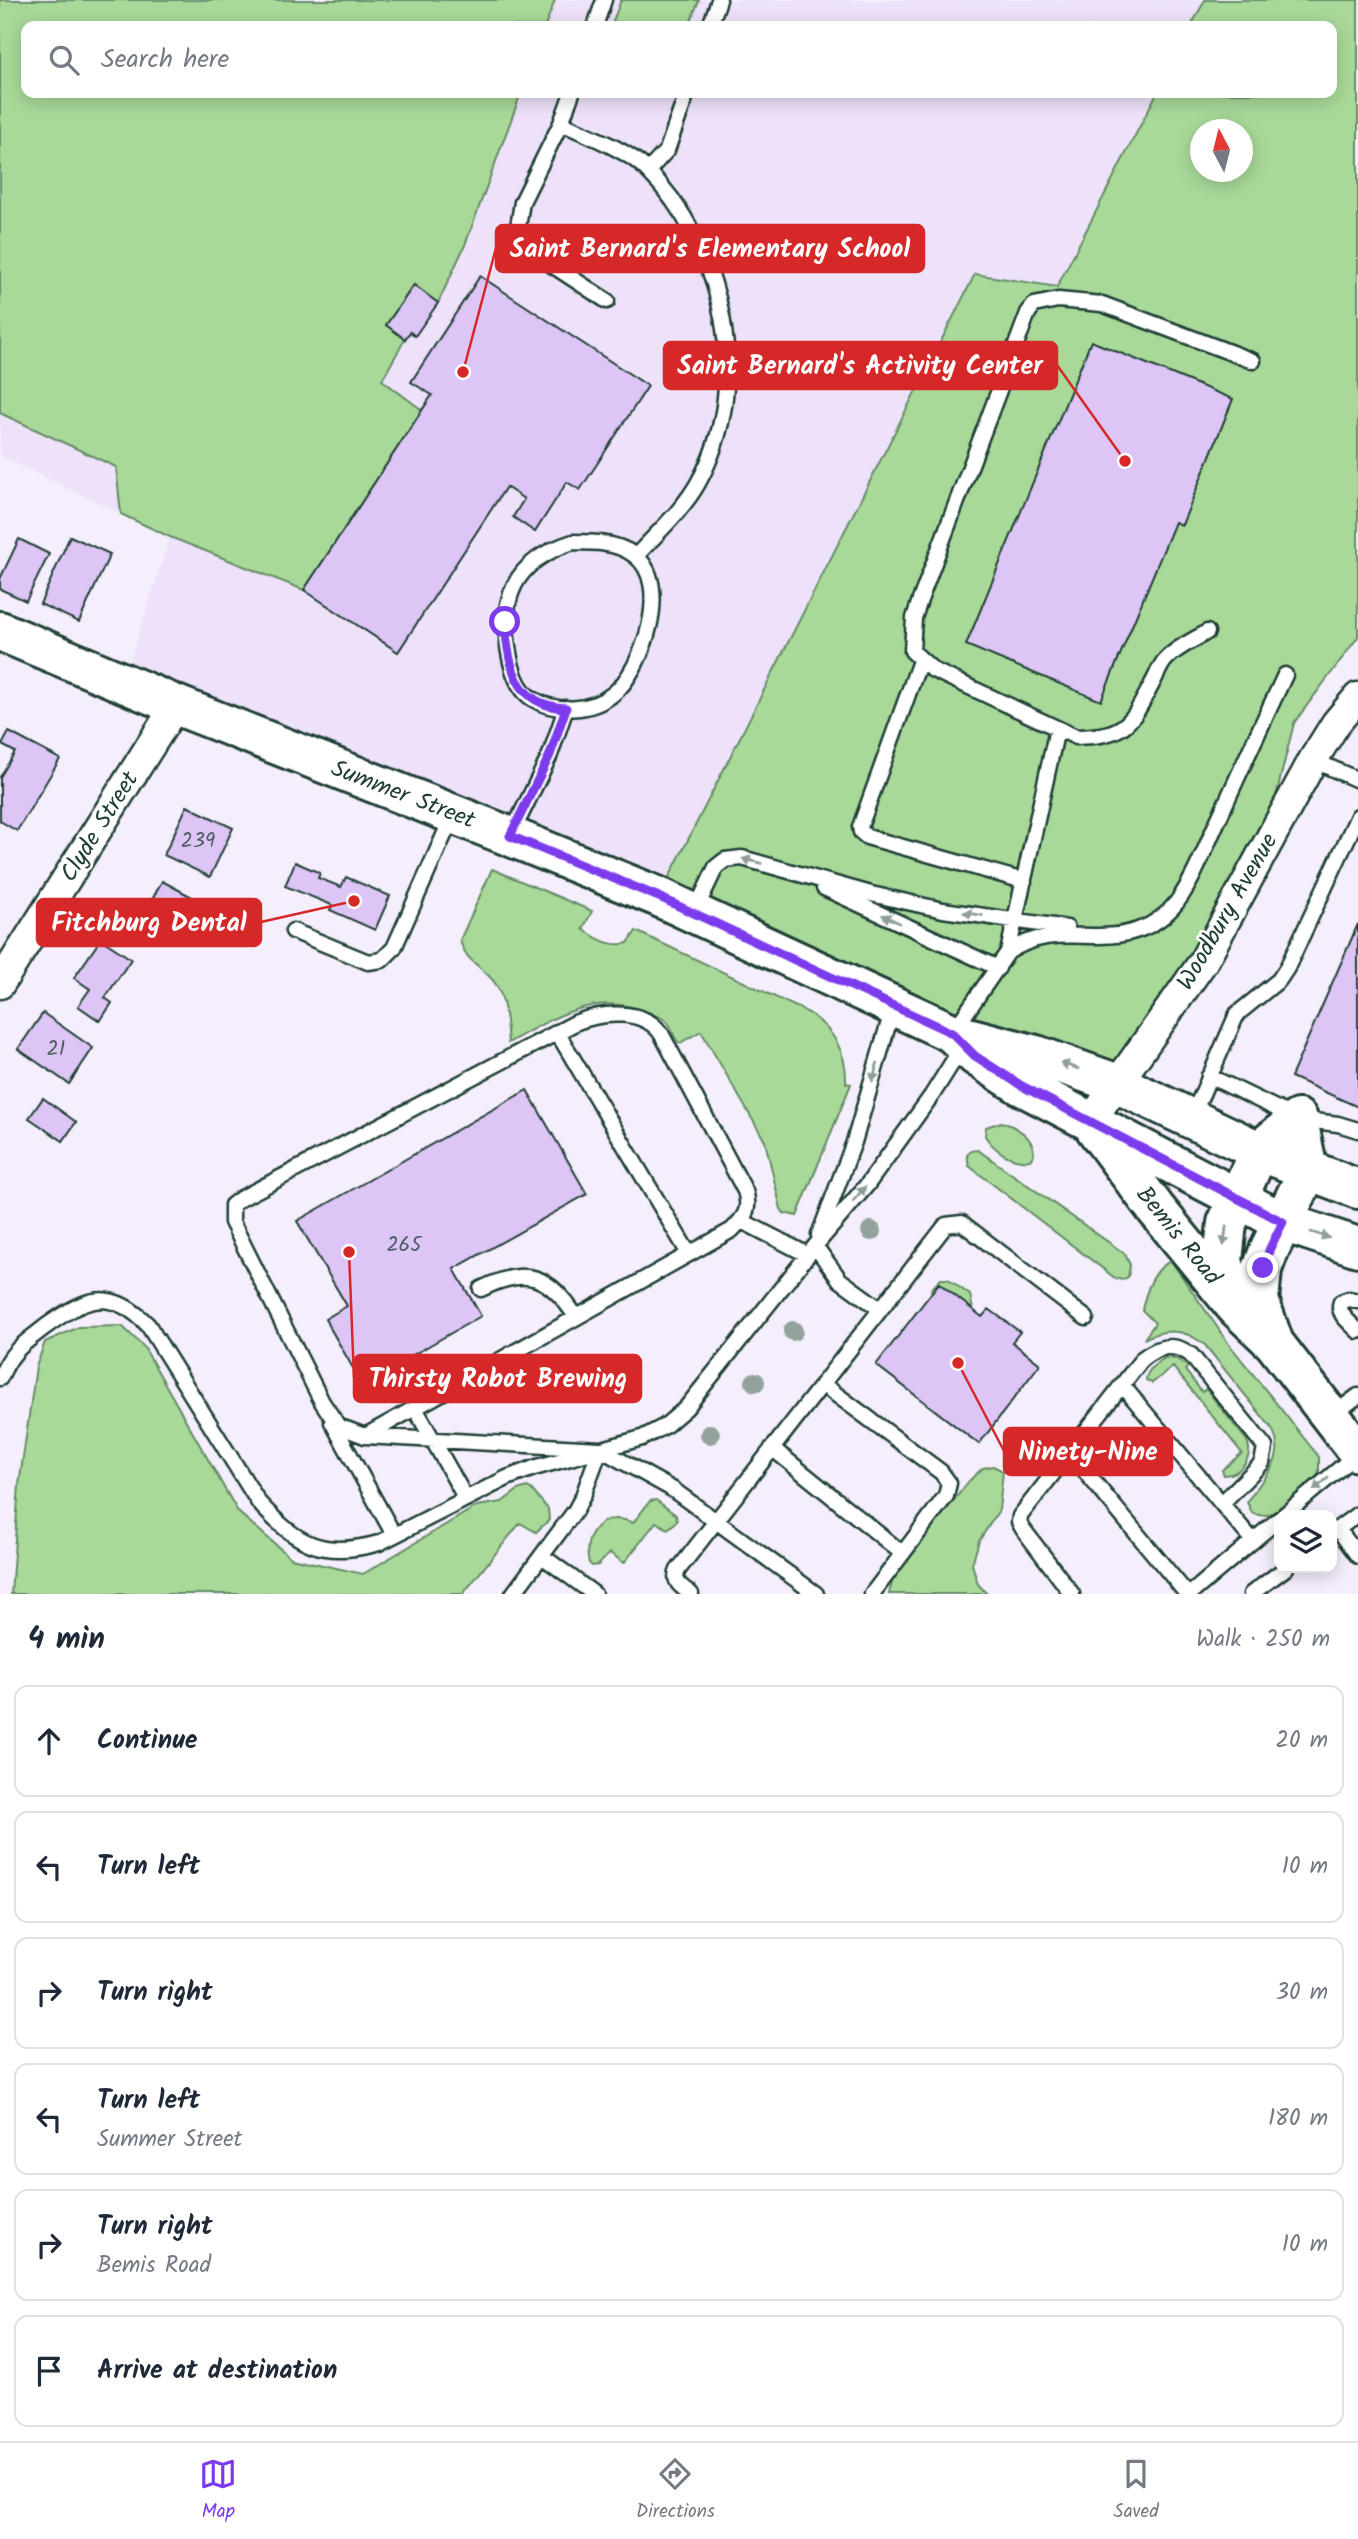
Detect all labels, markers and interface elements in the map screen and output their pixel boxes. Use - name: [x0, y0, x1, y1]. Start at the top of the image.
- search box: [21, 21, 1337, 98]
- text: Search here: [101, 39, 229, 81]
- icon: search: [45, 41, 83, 79]
- north arrow: [1190, 119, 1253, 182]
- callout: Saint Bernard's Elementary School: [496, 225, 924, 272]
- text: Saint Bernard's Elementary School: [510, 229, 910, 271]
- callout: Saint Bernard's Activity Center: [664, 342, 1057, 389]
- text: Saint Bernard's Activity Center: [677, 346, 1044, 388]
- route start: [489, 606, 520, 637]
- street label: Summer Street: [325, 750, 481, 841]
- street label: Clyde Street: [50, 763, 150, 890]
- house number: 239: [181, 825, 215, 858]
- street label: Woodbury Avenue: [1167, 826, 1289, 998]
- one-way arrow: [741, 855, 763, 866]
- callout: Fitchburg Dental: [37, 899, 261, 946]
- text: Fitchburg Dental: [51, 903, 247, 945]
- one-way arrow: [962, 909, 984, 920]
- one-way arrow: [881, 913, 901, 925]
- house number: 21: [47, 1033, 65, 1066]
- one-way arrow: [1059, 1060, 1080, 1071]
- one-way arrow: [869, 1062, 879, 1083]
- street label: Bemis Road: [1125, 1178, 1231, 1295]
- one-way arrow: [851, 1185, 866, 1202]
- one-way arrow: [1219, 1225, 1230, 1247]
- house number: 265: [386, 1229, 423, 1262]
- one-way arrow: [1310, 1230, 1331, 1241]
- route end: [1247, 1252, 1278, 1283]
- callout: Thirsty Robot Brewing: [354, 1355, 641, 1402]
- text: Thirsty Robot Brewing: [369, 1359, 627, 1401]
- callout: Ninety-Nine: [1004, 1428, 1172, 1475]
- text: Ninety-Nine: [1018, 1432, 1158, 1474]
- one-way arrow: [1312, 1476, 1329, 1491]
- map controls: [1274, 1510, 1337, 1573]
- button: layers: [1274, 1510, 1337, 1573]
- text: 4 min: [28, 1616, 105, 1664]
- text: Walk · 250 m: [1196, 1622, 1330, 1658]
- text: Continue: [97, 1720, 198, 1762]
- icon: ahead: [30, 1722, 68, 1760]
- text: 20 m: [1276, 1723, 1328, 1759]
- text: Turn left: [97, 1846, 200, 1888]
- icon: left: [30, 1848, 68, 1886]
- text: 10 m: [1282, 1849, 1328, 1885]
- text: Turn right: [97, 1972, 213, 2014]
- icon: right: [30, 1974, 68, 2012]
- text: 30 m: [1276, 1975, 1328, 2011]
- text: Turn left: [97, 2080, 200, 2122]
- icon: left: [30, 2100, 68, 2138]
- text: 180 m: [1268, 2101, 1328, 2137]
- text: Summer Street: [97, 2122, 242, 2158]
- text: Turn right: [97, 2206, 213, 2248]
- icon: right: [30, 2226, 68, 2264]
- text: 10 m: [1282, 2227, 1328, 2263]
- text: Bemis Road: [97, 2248, 211, 2284]
- text: Arrive at destination: [97, 2350, 337, 2392]
- icon: arrive: [30, 2352, 68, 2390]
- tab: Map: [199, 2455, 237, 2527]
- tab: Directions: [636, 2455, 715, 2527]
- tab: Saved: [1114, 2455, 1159, 2527]

